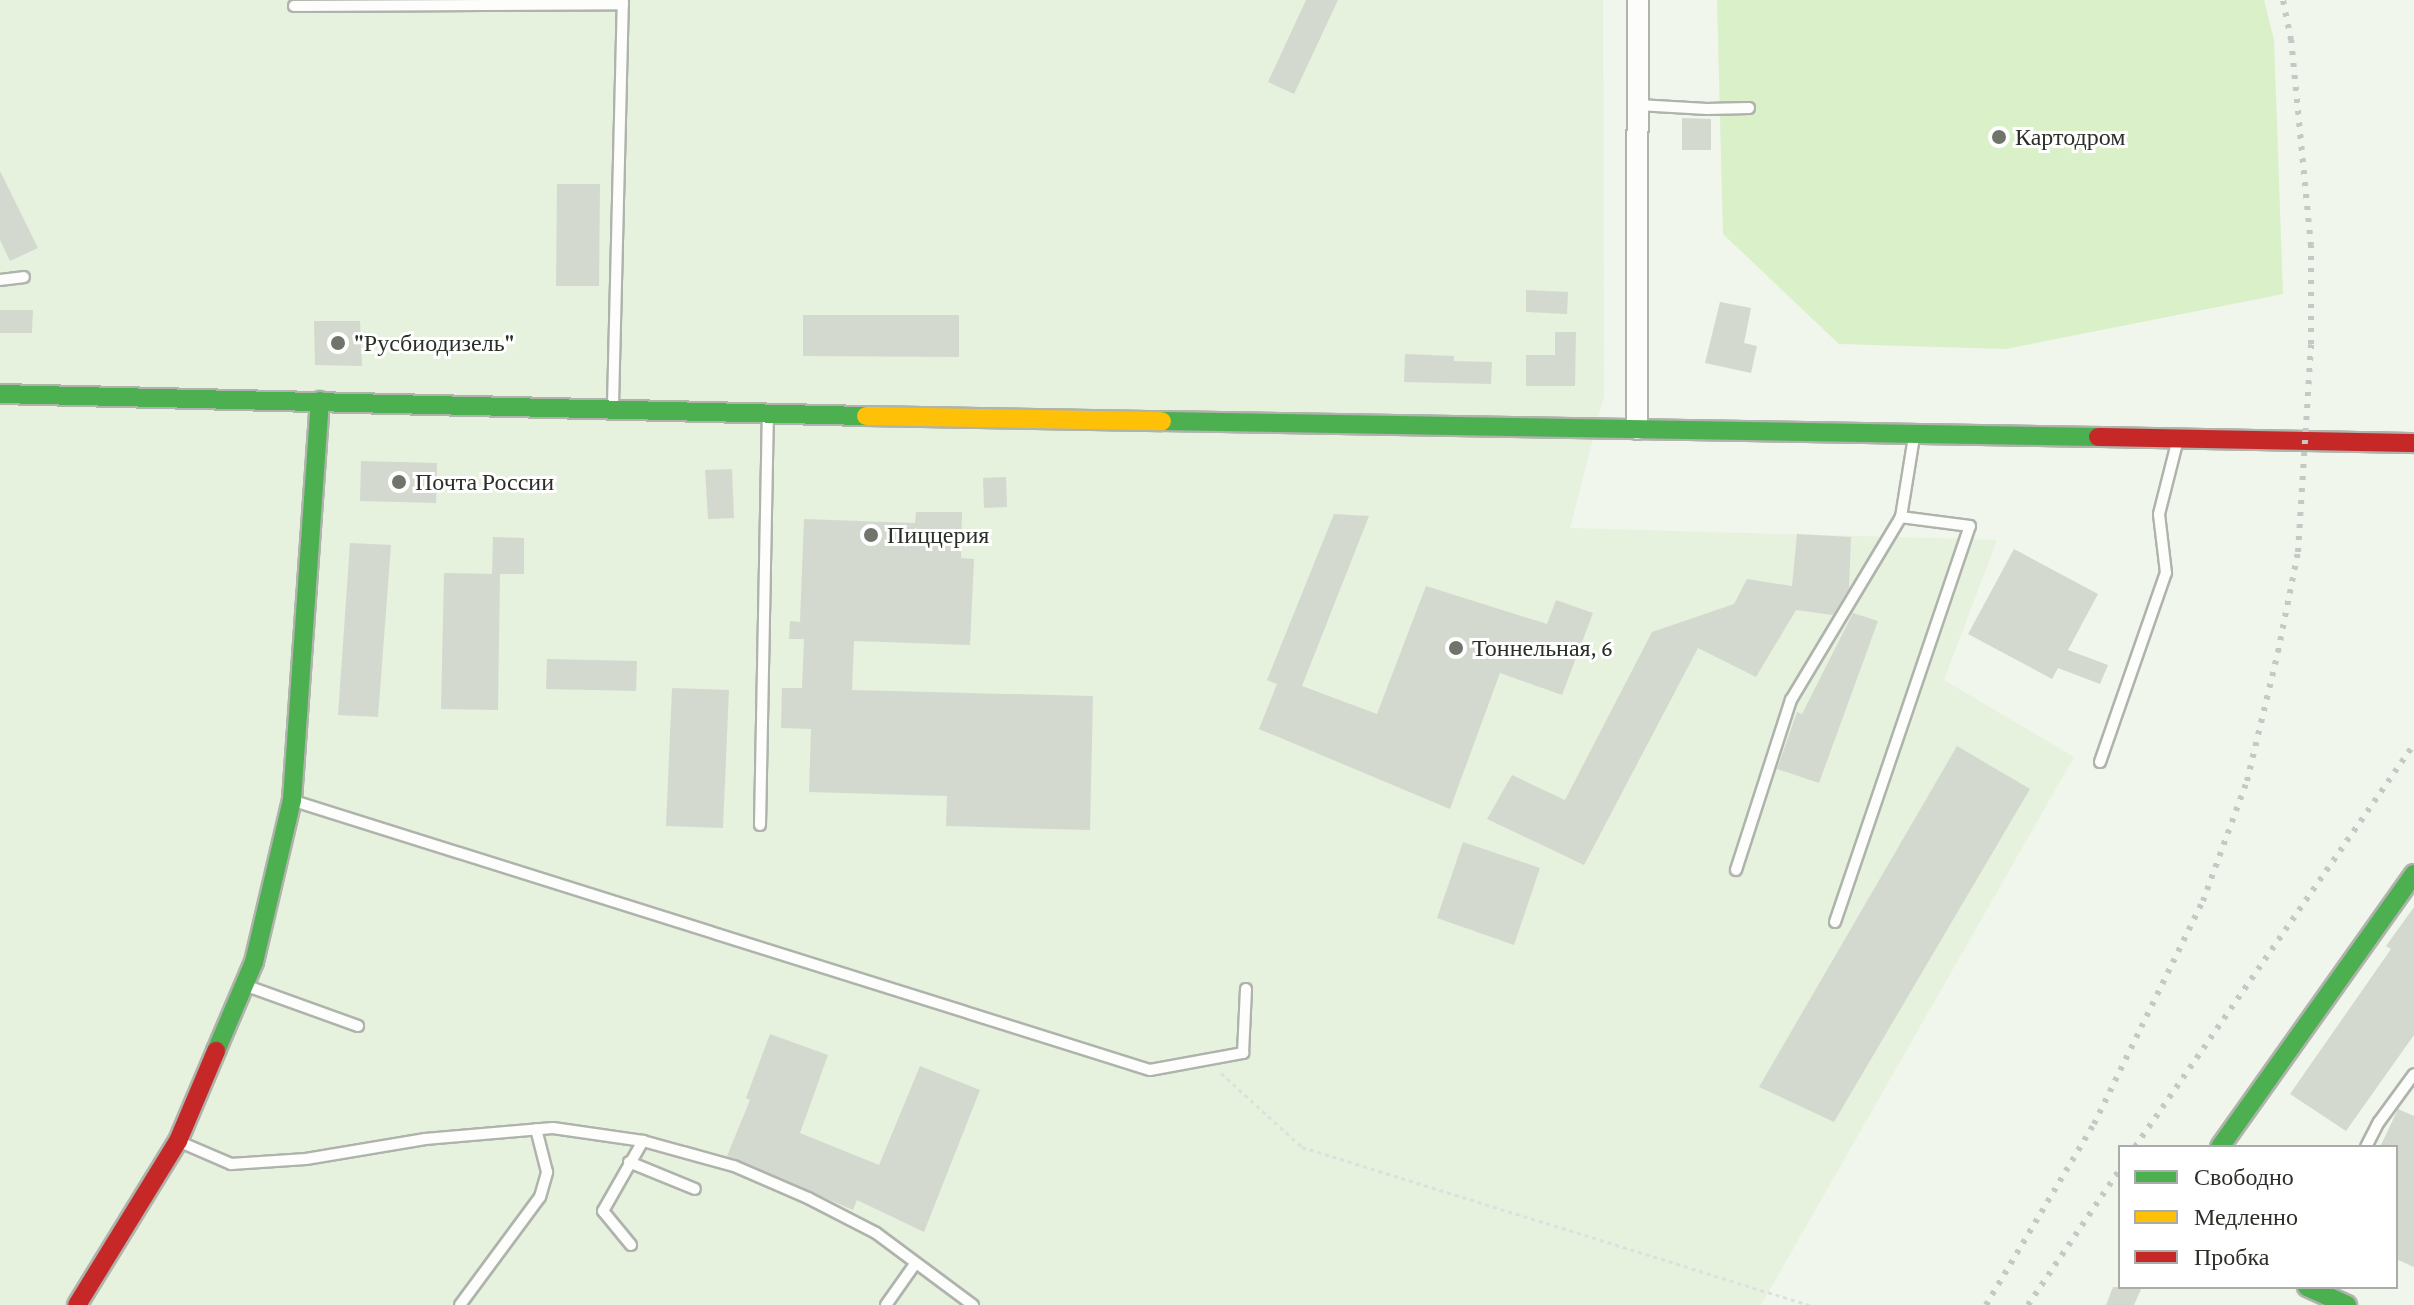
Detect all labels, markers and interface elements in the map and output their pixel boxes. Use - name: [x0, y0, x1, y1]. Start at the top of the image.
- place label: Картодром: [2015, 123, 2125, 151]
- marker: Картодром: [1990, 128, 2008, 146]
- place label: "Русбиодизель": [354, 329, 514, 357]
- marker: "Русбиодизель": [329, 334, 347, 352]
- place label: Почта России: [415, 468, 554, 496]
- marker: Почта России: [390, 473, 408, 491]
- place label: Пиццерия: [887, 521, 989, 549]
- marker: Пиццерия: [862, 526, 880, 544]
- place label: Тоннельная, 6: [1472, 634, 1613, 662]
- marker: Тоннельная, 6: [1447, 639, 1465, 657]
- legend: [2118, 1145, 2398, 1289]
- text: Свободно: [2194, 1163, 2294, 1190]
- text: Медленно: [2194, 1203, 2298, 1230]
- text: Пробка: [2194, 1243, 2270, 1270]

